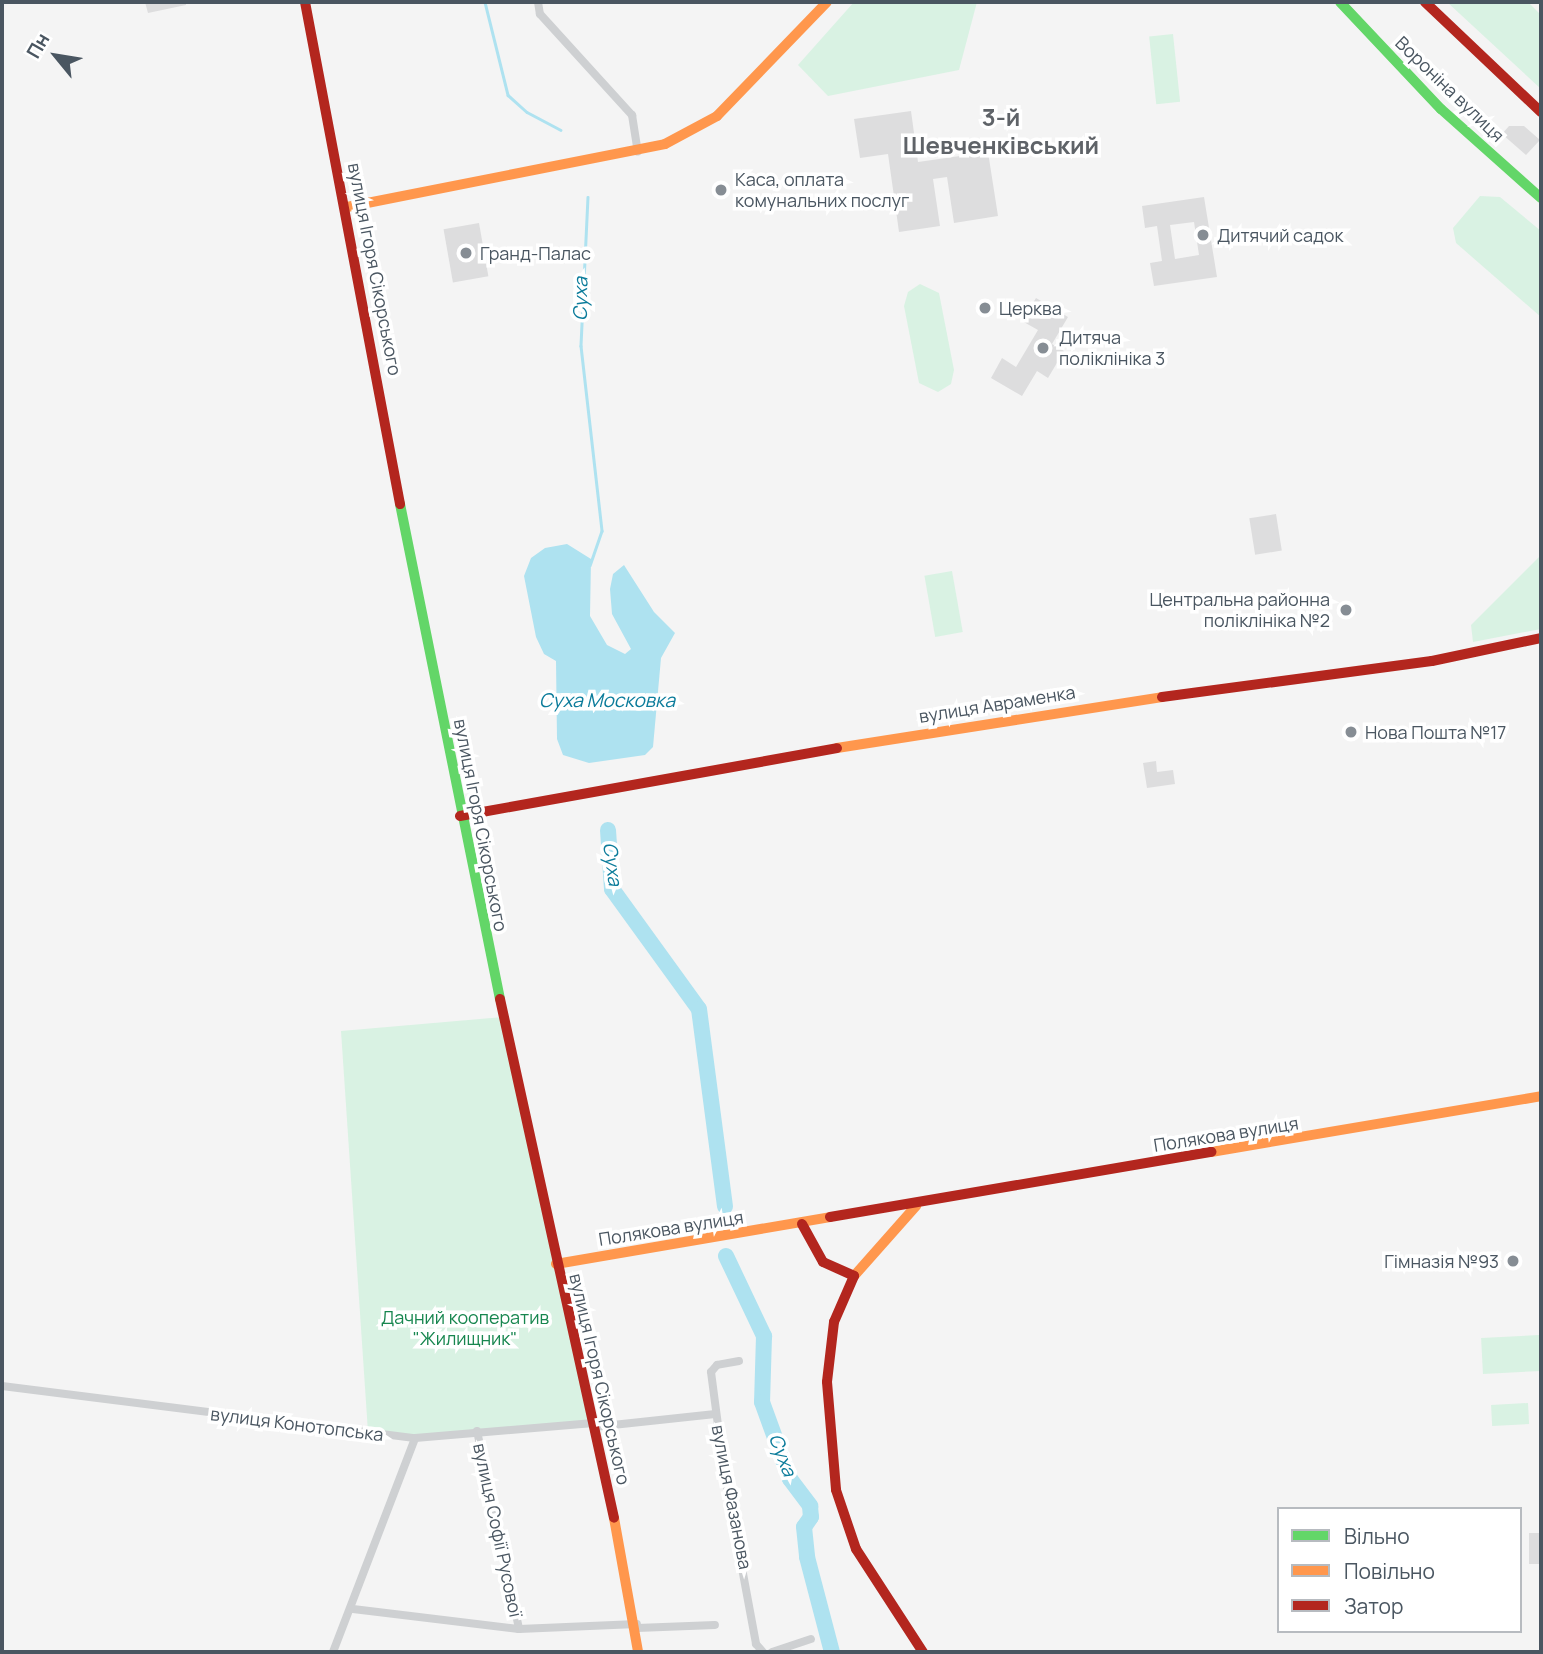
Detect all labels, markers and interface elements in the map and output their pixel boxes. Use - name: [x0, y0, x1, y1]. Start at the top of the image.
- north arrow: [21, 21, 91, 91]
- text: Пн: [20, 28, 55, 63]
- street label: Вороніна вулиця: [1391, 32, 1509, 146]
- district label: 3-й Шевченківський: [903, 103, 1099, 159]
- street label: вулиця Ігоря Сікорського: [344, 161, 406, 377]
- place label: Каса, оплата комунальних послуг: [735, 169, 909, 212]
- marker: Каса, оплата комунальних послуг: [713, 182, 729, 198]
- place label: Дитячий садок: [1217, 224, 1343, 246]
- marker: Дитячий садок: [1195, 227, 1211, 243]
- place label: Гранд-Палас: [480, 242, 591, 264]
- marker: Гранд-Палас: [458, 245, 474, 261]
- water label: Суха: [569, 277, 593, 321]
- place label: Церква: [999, 297, 1062, 319]
- marker: Церква: [977, 300, 993, 316]
- place label: Дитяча поліклініка 3: [1059, 327, 1165, 370]
- marker: Дитяча поліклініка 3: [1033, 338, 1053, 358]
- place label: Центральна районна поліклініка №2: [1149, 589, 1330, 632]
- marker: Центральна районна поліклініка №2: [1336, 600, 1356, 620]
- street label: вулиця Авраменка: [917, 681, 1077, 727]
- water label: Суха Московка: [539, 690, 675, 712]
- street label: вулиця Ігоря Сікорського: [450, 717, 512, 933]
- place label: Нова Пошта №17: [1365, 721, 1506, 743]
- marker: Нова Пошта №17: [1343, 724, 1359, 740]
- water label: Суха: [598, 841, 626, 887]
- street label: Полякова вулиця: [1152, 1112, 1300, 1156]
- street label: Полякова вулиця: [597, 1206, 745, 1250]
- place label: Гімназія №93: [1384, 1250, 1499, 1272]
- marker: Гімназія №93: [1505, 1253, 1521, 1269]
- street label: вулиця Ігоря Сікорського: [565, 1271, 635, 1487]
- park label: Дачний кооператив "Жилищник": [381, 1307, 549, 1350]
- street label: вулиця Конотопська: [209, 1403, 385, 1445]
- street label: вулиця Фазанова: [707, 1423, 757, 1571]
- water label: Суха: [764, 1430, 800, 1480]
- street label: вулиця Софії Русової: [469, 1441, 527, 1619]
- legend: [1277, 1507, 1522, 1633]
- text: Вільно: [1344, 1522, 1410, 1550]
- text: Повільно: [1344, 1557, 1435, 1585]
- text: Затор: [1344, 1592, 1403, 1620]

